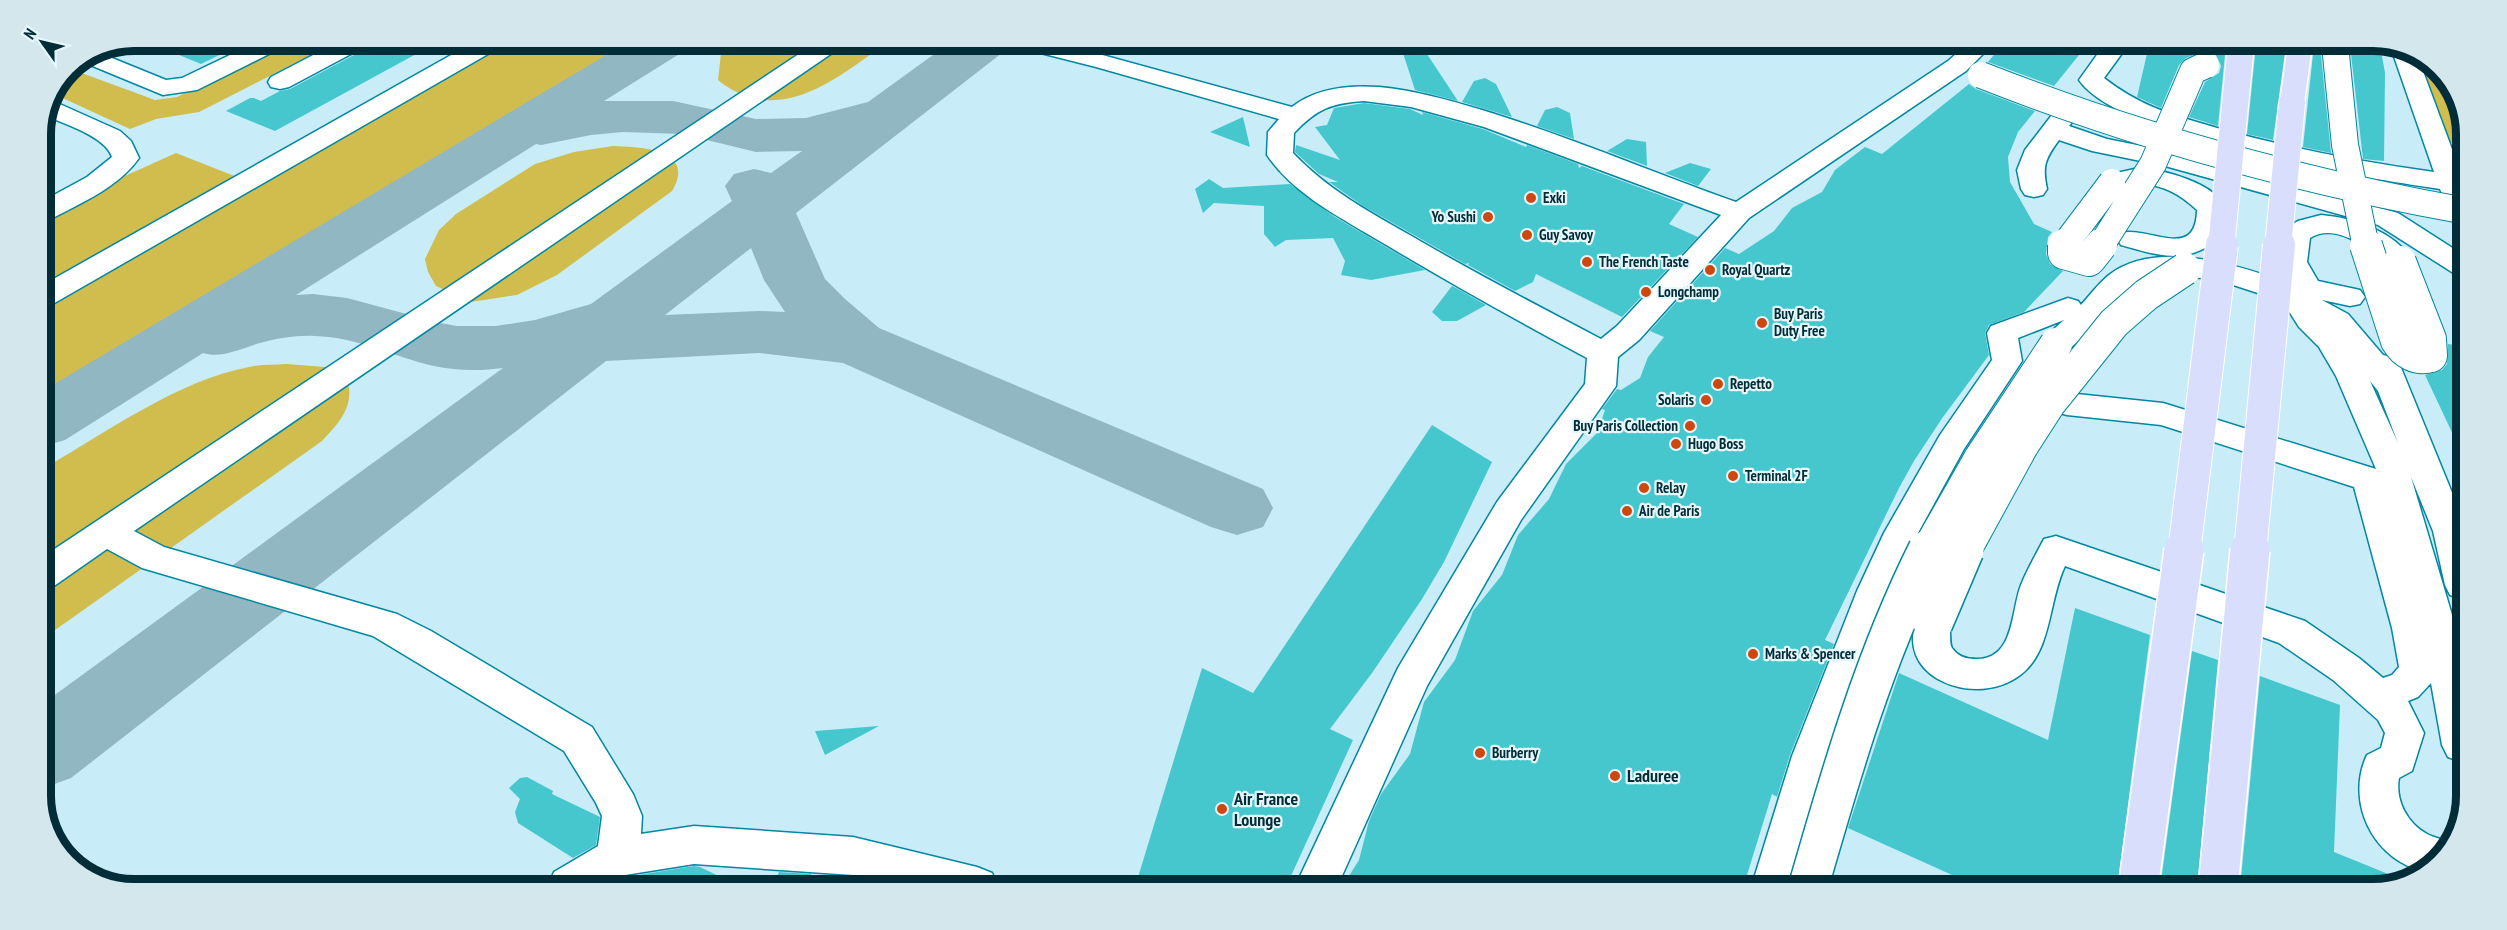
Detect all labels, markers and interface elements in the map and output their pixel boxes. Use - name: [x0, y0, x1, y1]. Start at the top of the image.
- north arrow: [12, 12, 72, 72]
- text: N: [19, 24, 40, 43]
- place label: Exki: [1543, 188, 1566, 207]
- marker: Exki: [1524, 191, 1538, 205]
- place label: Yo Sushi: [1431, 207, 1476, 226]
- marker: Yo Sushi: [1481, 210, 1495, 224]
- place label: Guy Savoy: [1539, 225, 1594, 244]
- marker: Guy Savoy: [1520, 228, 1534, 242]
- place label: The French Taste: [1599, 252, 1689, 271]
- marker: The French Taste: [1580, 255, 1594, 269]
- place label: Royal Quartz: [1722, 260, 1791, 279]
- marker: Royal Quartz: [1703, 263, 1717, 277]
- place label: Longchamp: [1658, 282, 1719, 301]
- marker: Longchamp: [1639, 285, 1653, 299]
- place label: Buy Paris Duty Free: [1774, 304, 1825, 340]
- marker: Buy Paris Duty Free: [1755, 316, 1769, 330]
- place label: Repetto: [1730, 374, 1772, 393]
- marker: Repetto: [1711, 377, 1725, 391]
- place label: Solaris: [1658, 390, 1694, 409]
- marker: Solaris: [1699, 393, 1713, 407]
- place label: Buy Paris Collection: [1573, 416, 1678, 435]
- marker: Buy Paris Collection: [1683, 419, 1697, 433]
- place label: Hugo Boss: [1688, 434, 1744, 453]
- marker: Hugo Boss: [1669, 437, 1683, 451]
- place label: Terminal 2F: [1745, 466, 1808, 485]
- marker: Terminal 2F: [1726, 469, 1740, 483]
- place label: Relay: [1656, 478, 1686, 497]
- marker: Relay: [1637, 481, 1651, 495]
- place label: Air de Paris: [1638, 501, 1700, 520]
- marker: Air de Paris: [1620, 504, 1634, 518]
- place label: Marks & Spencer: [1765, 644, 1856, 663]
- marker: Marks & Spencer: [1746, 647, 1760, 661]
- place label: Burberry: [1492, 743, 1539, 762]
- marker: Burberry: [1473, 746, 1487, 760]
- place label: Laduree: [1627, 764, 1679, 787]
- marker: Laduree: [1608, 769, 1622, 783]
- place label: Air France Lounge: [1233, 787, 1298, 831]
- marker: Air France Lounge: [1215, 802, 1229, 816]

